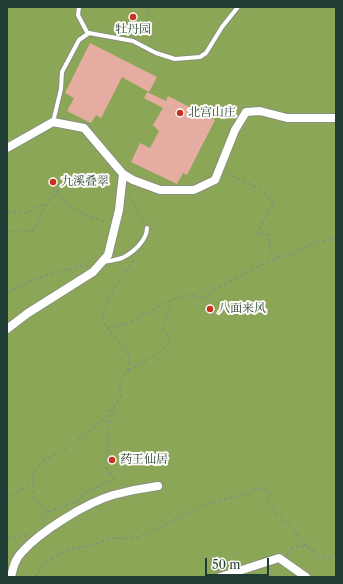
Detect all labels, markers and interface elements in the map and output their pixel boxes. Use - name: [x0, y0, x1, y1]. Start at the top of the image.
- marker: 牡丹园: [128, 12, 138, 22]
- place label: 牡丹园: [115, 23, 151, 37]
- place label: 北宫山庄: [188, 106, 236, 120]
- marker: 北宫山庄: [175, 108, 185, 118]
- place label: 九溪叠翠: [61, 175, 109, 189]
- marker: 九溪叠翠: [48, 177, 58, 187]
- place label: 八面来风: [218, 302, 266, 316]
- marker: 八面来风: [205, 304, 215, 314]
- place label: 药王仙居: [120, 453, 168, 467]
- marker: 药王仙居: [107, 455, 117, 465]
- scale bar: [207, 550, 271, 576]
- text: 50 m: [212, 557, 241, 572]

